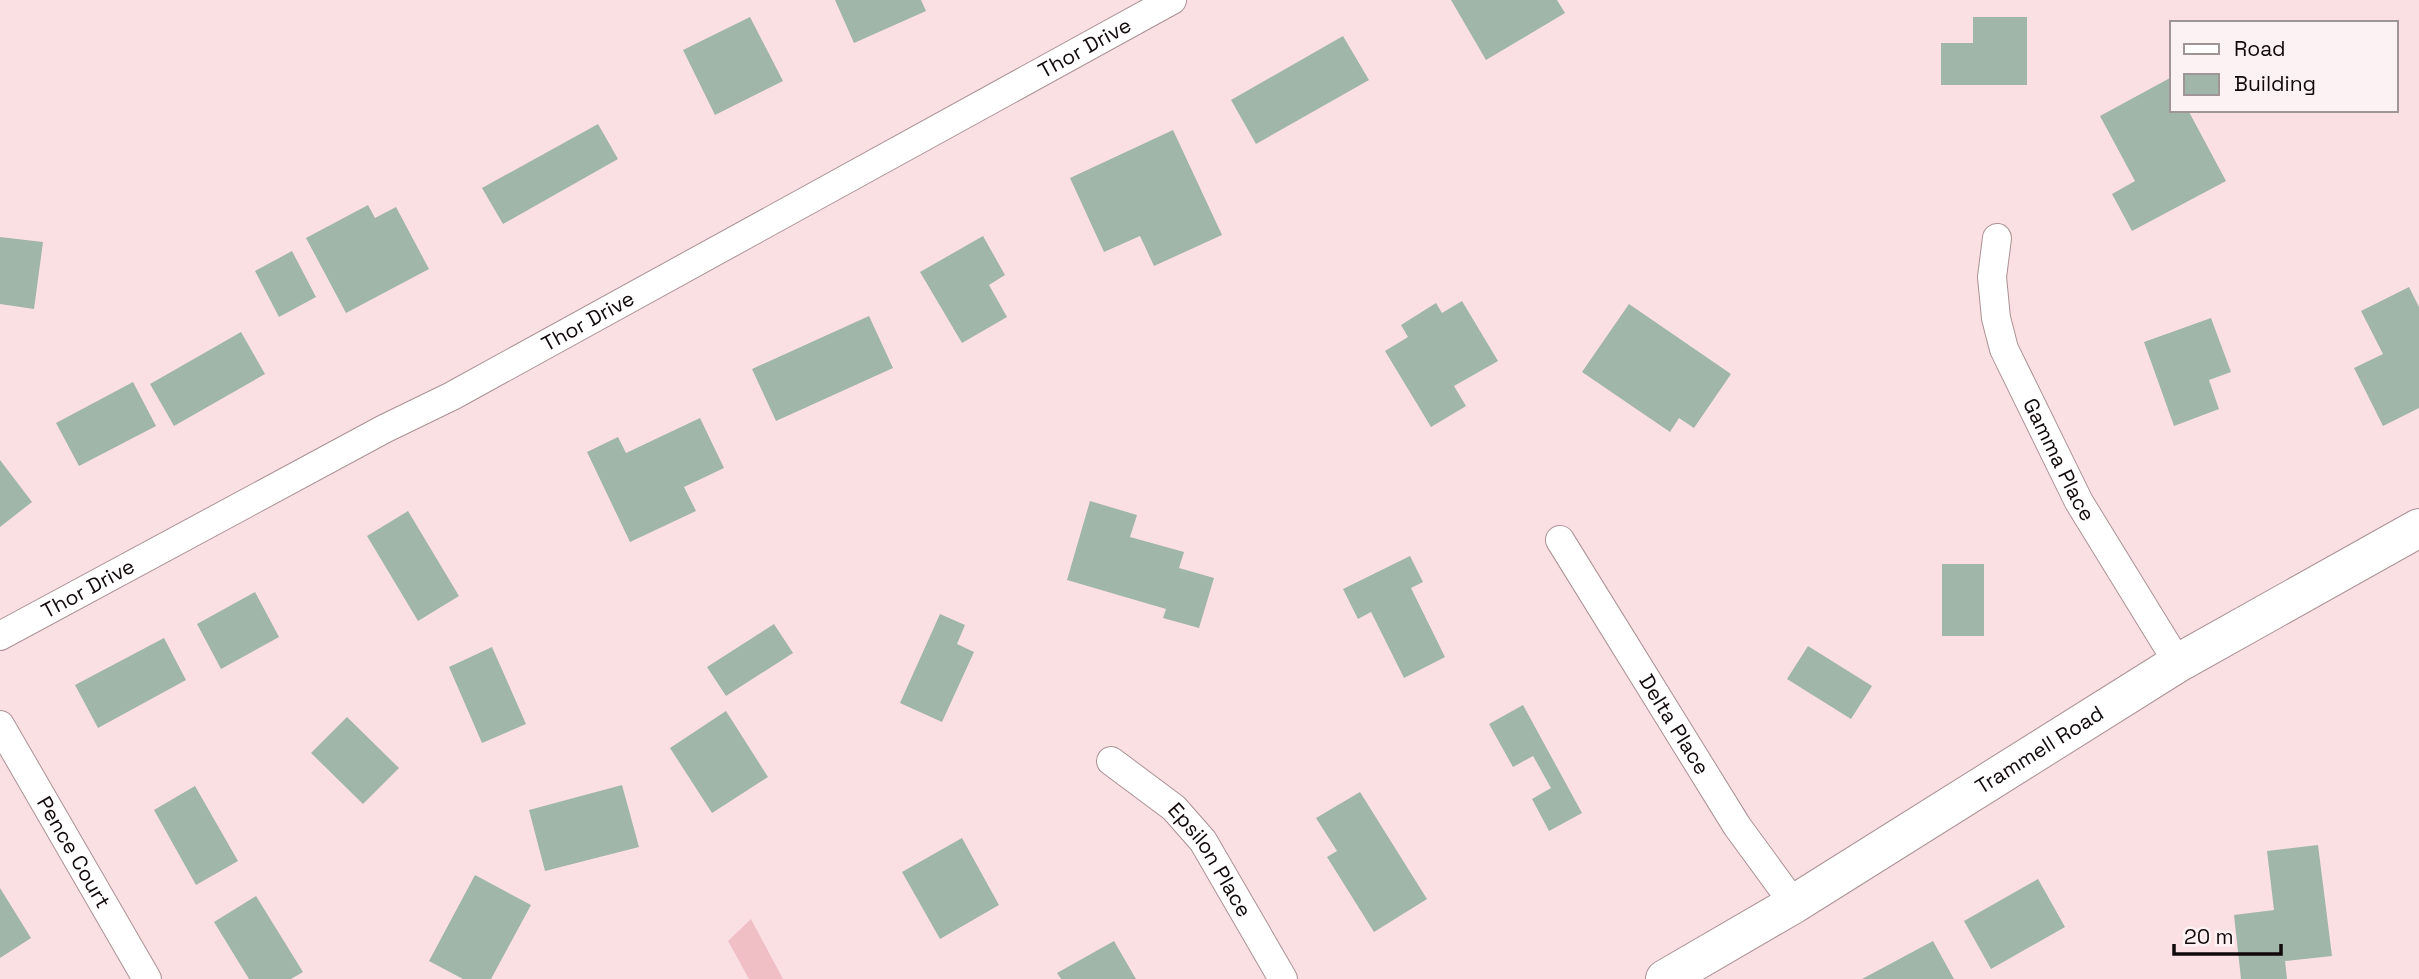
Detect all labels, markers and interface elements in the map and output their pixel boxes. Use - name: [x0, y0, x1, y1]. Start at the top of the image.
- street label: Thor Drive: [1033, 11, 1136, 84]
- legend: [2170, 21, 2398, 112]
- text: Road: [2234, 35, 2286, 62]
- text: Building: [2234, 70, 2316, 97]
- street label: Thor Drive: [537, 284, 639, 357]
- street label: Gamma Place: [2017, 393, 2101, 526]
- street label: Thor Drive: [37, 552, 139, 624]
- street label: Delta Place: [1633, 669, 1716, 779]
- street label: Trammell Road: [1970, 699, 2108, 800]
- street label: Pence Court: [31, 791, 117, 913]
- street label: Epsilon Place: [1162, 797, 1258, 922]
- scale bar: [2174, 912, 2281, 956]
- text: 20 m: [2184, 923, 2234, 950]

